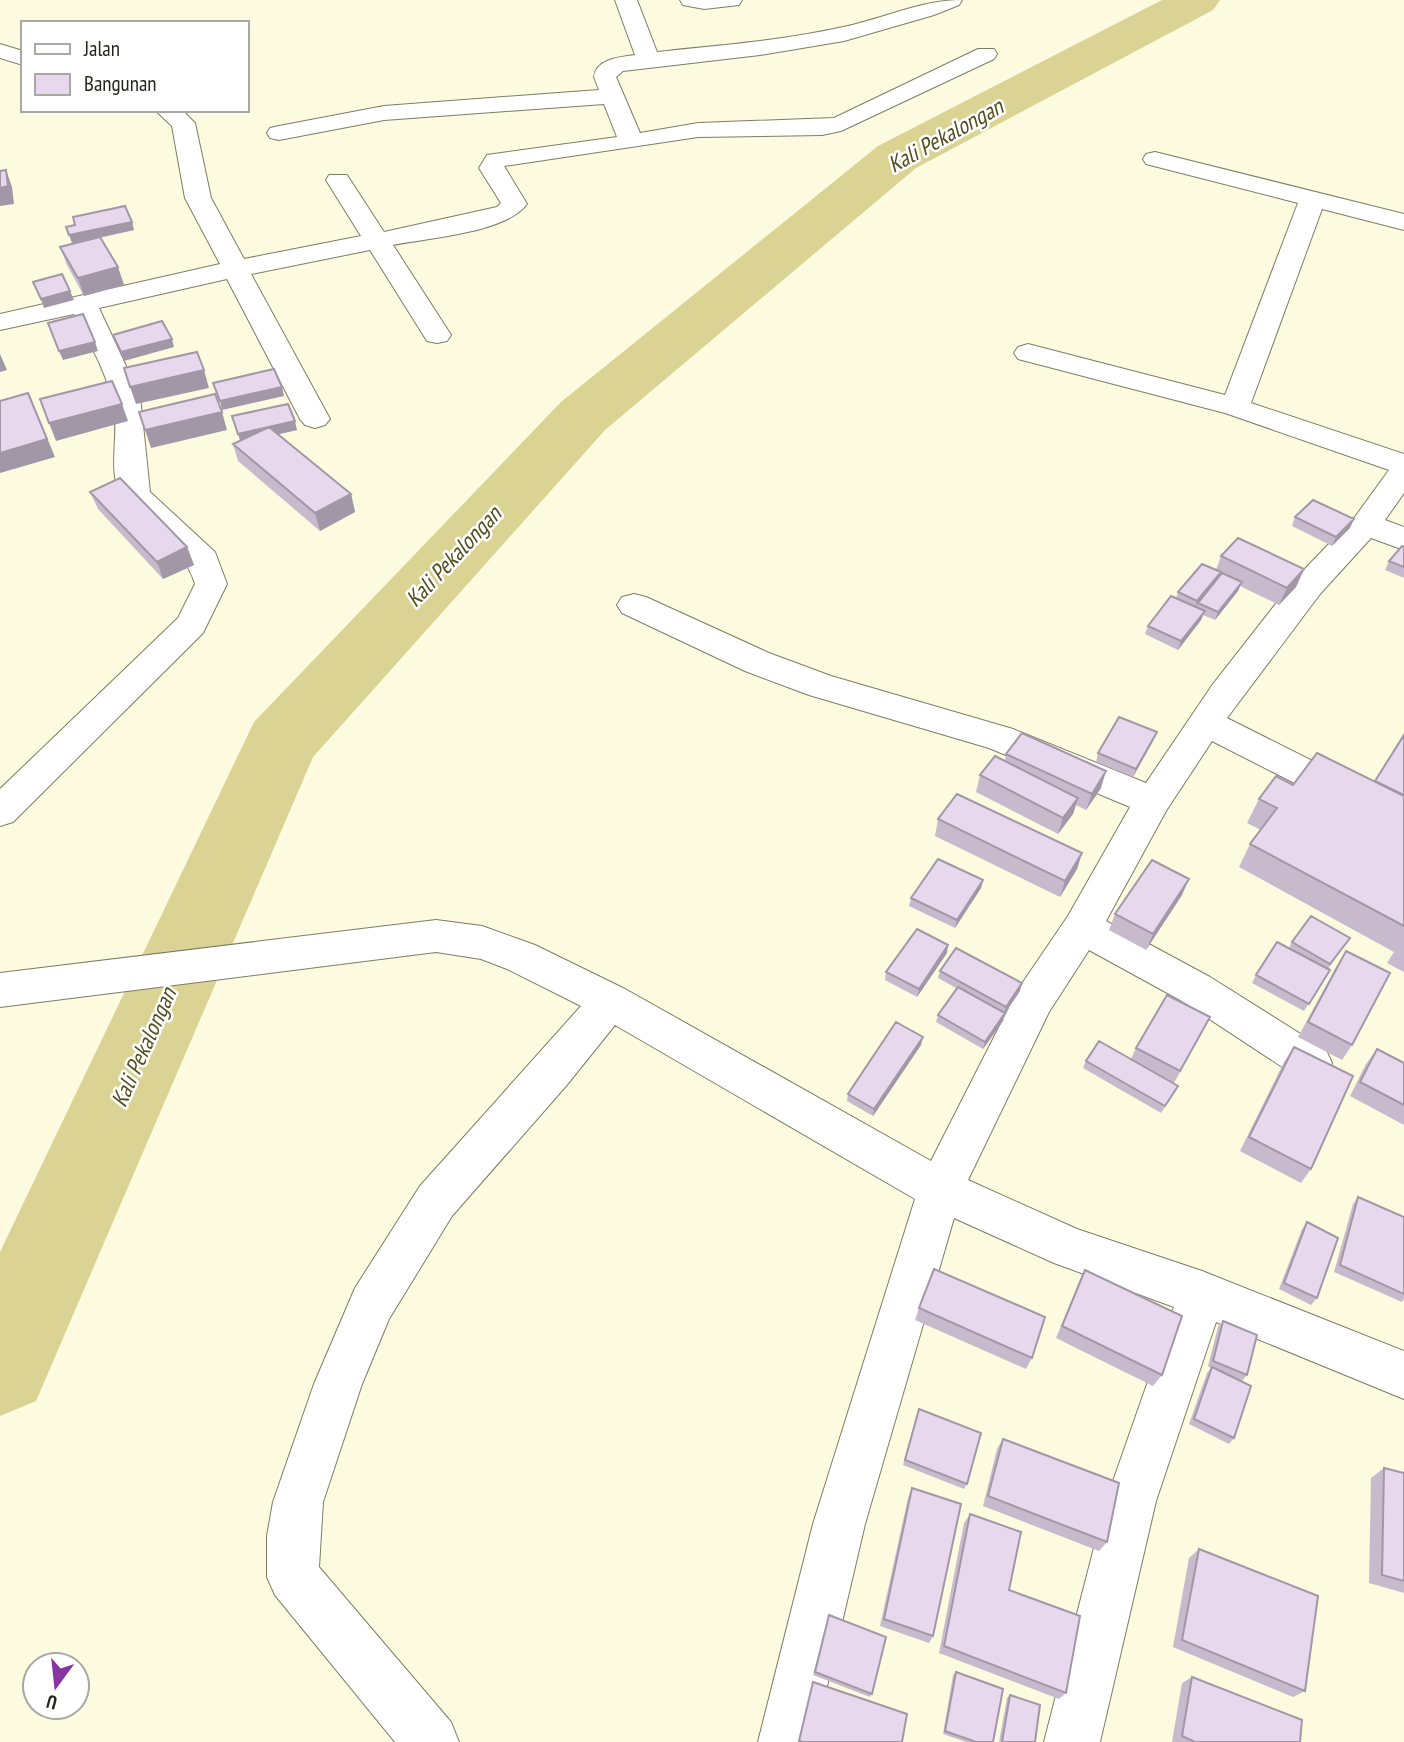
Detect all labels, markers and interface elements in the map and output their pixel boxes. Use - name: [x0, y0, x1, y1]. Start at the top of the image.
- legend: [21, 21, 248, 112]
- text: Jalan: [83, 35, 120, 62]
- text: Bangunan: [84, 70, 157, 97]
- water label: Kali Pekalongan: [882, 91, 1009, 179]
- water label: Kali Pekalongan: [399, 498, 508, 612]
- water label: Kali Pekalongan: [104, 981, 183, 1111]
- north arrow: [21, 1651, 91, 1721]
- text: U: [44, 1690, 59, 1715]

